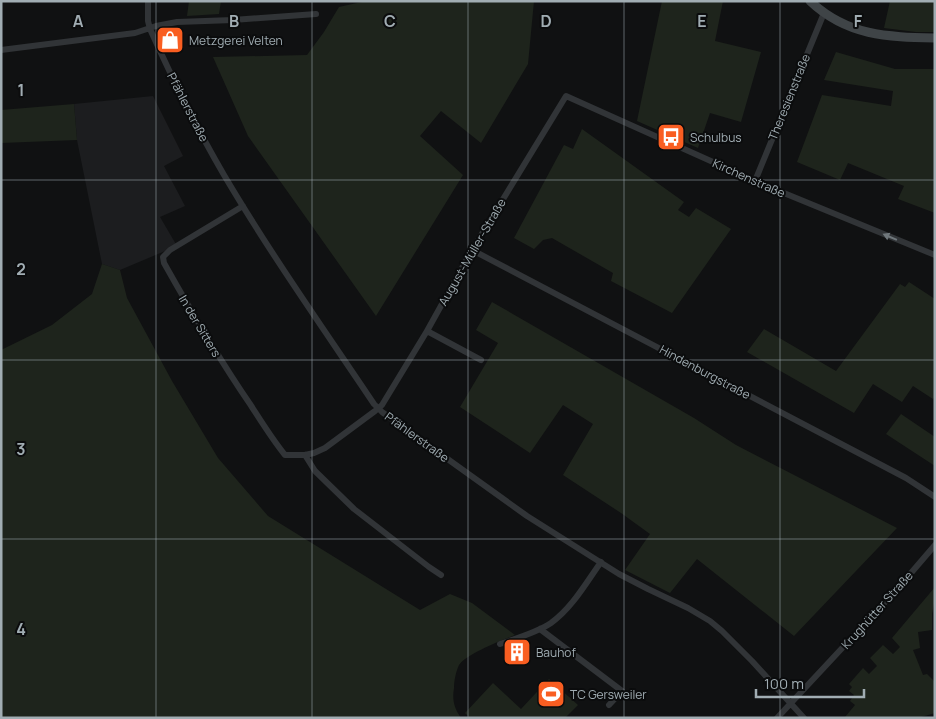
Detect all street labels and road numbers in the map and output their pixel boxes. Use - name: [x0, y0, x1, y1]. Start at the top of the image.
- street label: Theresienstraße: [764, 51, 814, 143]
- street label: Pfählerstraße: [163, 69, 213, 145]
- street label: Kirchenstraße: [710, 154, 788, 202]
- street label: August-Müller-Straße: [434, 195, 510, 309]
- street label: In der Sitters: [175, 292, 225, 360]
- street label: Hindenburgstraße: [657, 341, 753, 403]
- street label: Pfählerstraße: [381, 408, 453, 466]
- street label: Krughütter Straße: [837, 567, 917, 653]

